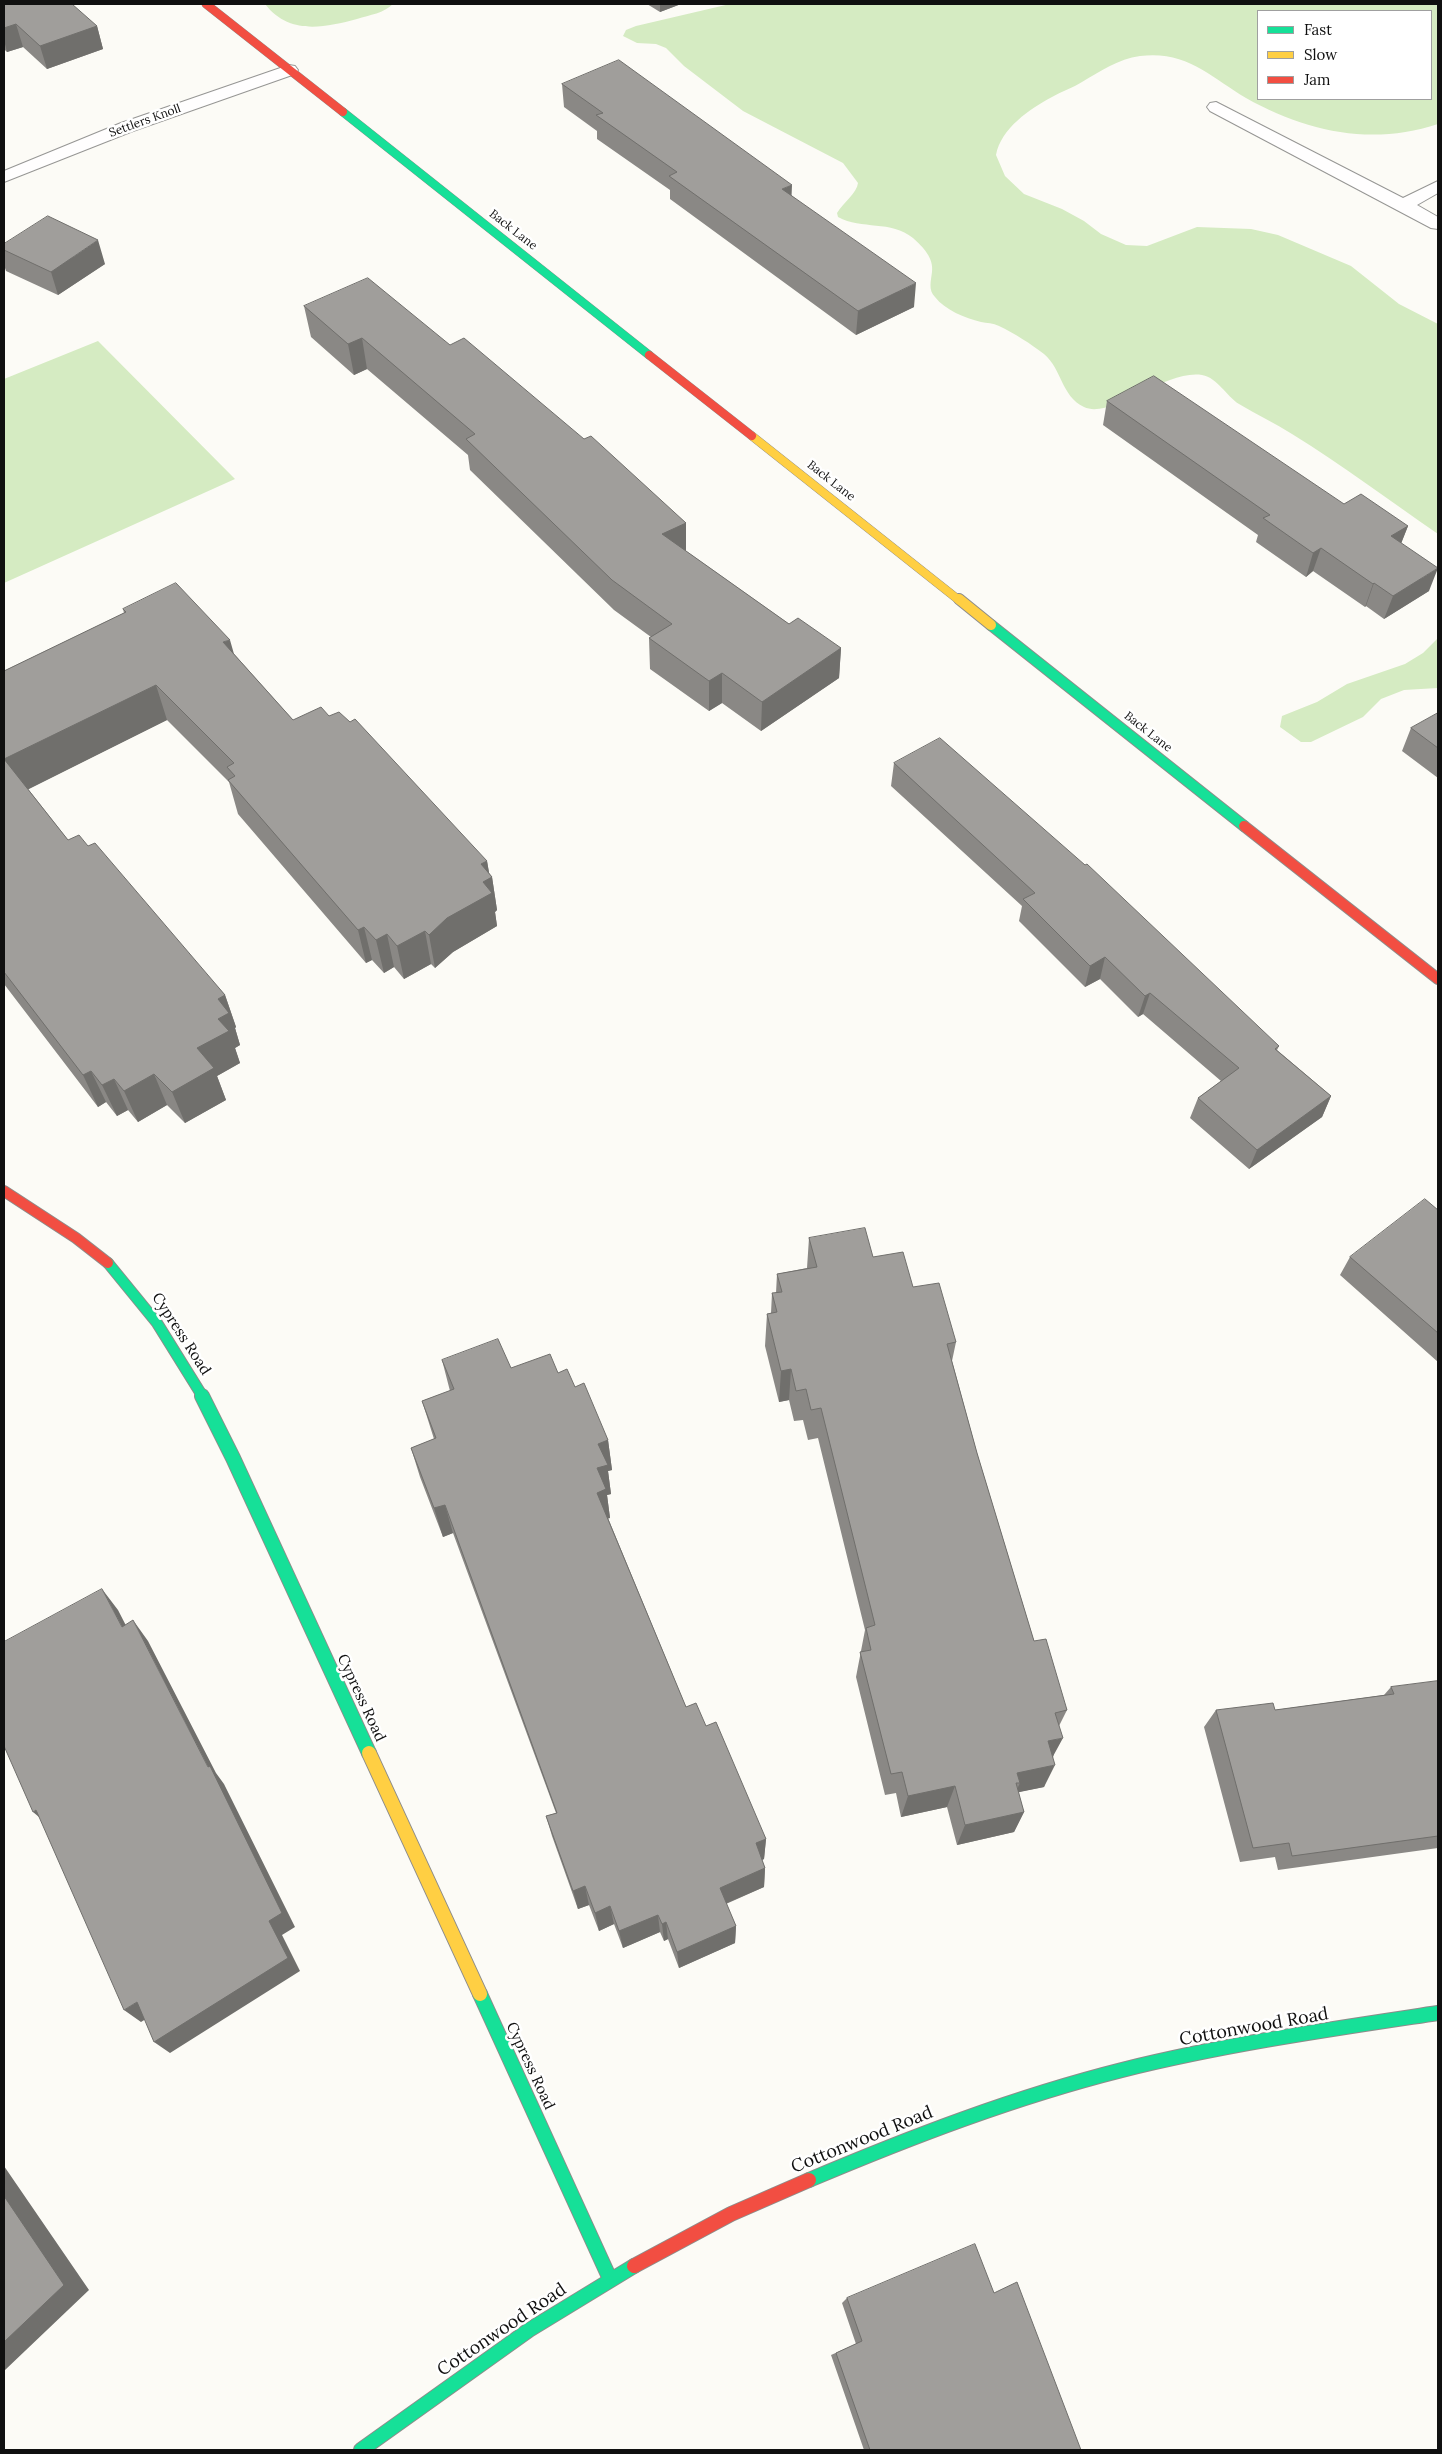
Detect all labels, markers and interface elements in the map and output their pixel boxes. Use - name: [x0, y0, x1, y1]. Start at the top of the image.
- legend: [1257, 10, 1432, 100]
- text: Fast: [1304, 20, 1332, 39]
- text: Slow: [1304, 45, 1337, 64]
- text: Jam: [1304, 70, 1331, 89]
- street label: Settlers Knoll: [107, 101, 183, 141]
- street label: Back Lane: [486, 207, 540, 253]
- street label: Back Lane: [804, 458, 858, 504]
- street label: Back Lane: [1121, 709, 1175, 755]
- street label: Cypress Road: [148, 1289, 214, 1379]
- street label: Cypress Road: [333, 1651, 389, 1745]
- street label: Cottonwood Road: [1178, 2003, 1330, 2051]
- street label: Cypress Road: [502, 2019, 558, 2113]
- street label: Cottonwood Road: [788, 2102, 936, 2178]
- street label: Cottonwood Road: [433, 2279, 571, 2381]

